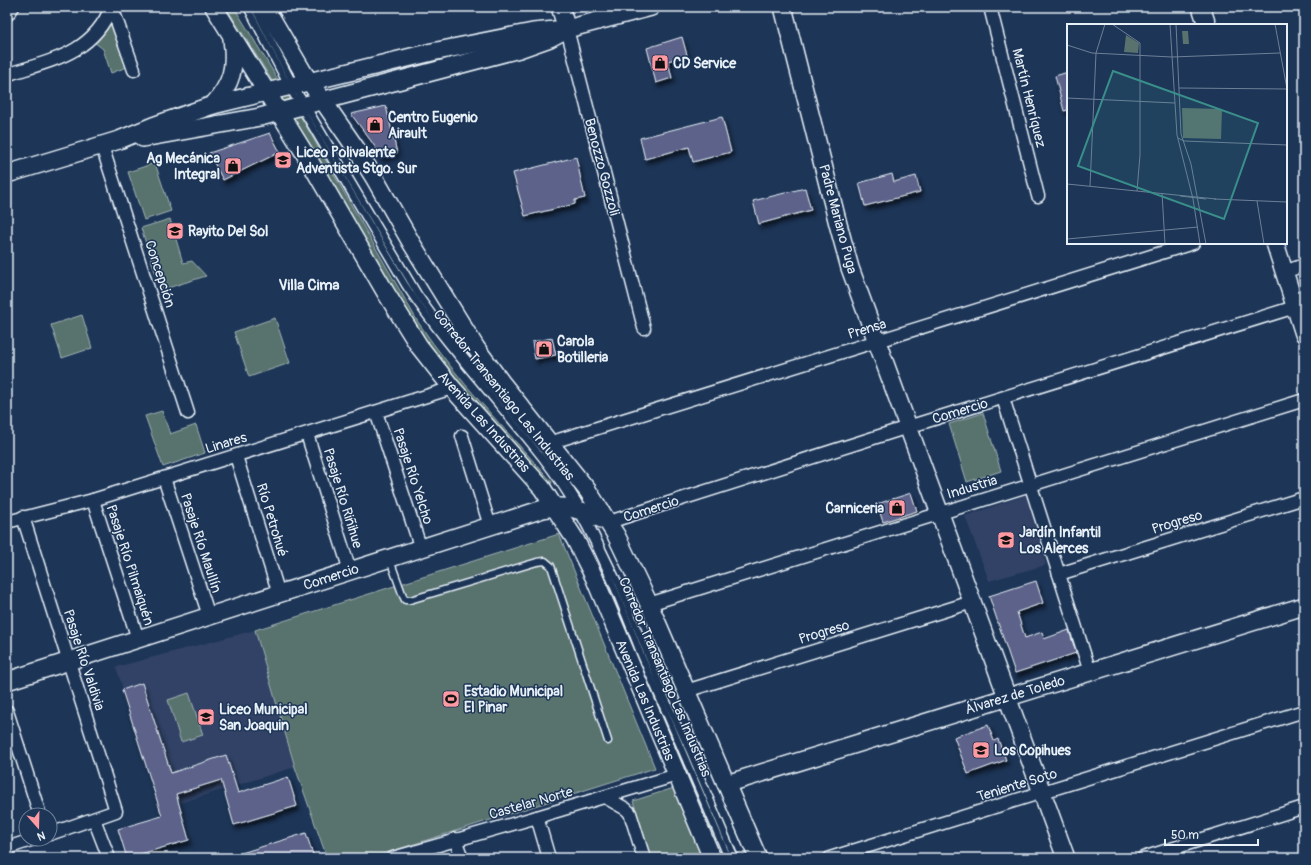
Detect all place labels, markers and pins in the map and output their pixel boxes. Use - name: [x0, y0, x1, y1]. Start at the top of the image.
- shop icon: CD Service: [650, 53, 670, 73]
- place label: CD Service: [673, 55, 737, 72]
- place label: Centro Eugenio Airault: [388, 109, 478, 142]
- shop icon: Centro Eugenio Airault: [365, 115, 385, 135]
- place label: Liceo Polivalente Adventista Stgo. Sur: [296, 144, 418, 177]
- place label: Ag Mecánica Integral: [146, 150, 220, 183]
- school or university icon: Liceo Polivalente Adventista Stgo. Sur: [273, 150, 293, 170]
- shop icon: Ag Mecánica Integral: [223, 156, 243, 176]
- school or university icon: Rayito Del Sol: [165, 221, 185, 241]
- place label: Rayito Del Sol: [188, 223, 268, 240]
- place label: Carola Botilleria: [557, 333, 609, 366]
- shop icon: Carola Botilleria: [534, 339, 554, 359]
- shop icon: Carniceria: [887, 498, 907, 518]
- place label: Carniceria: [825, 500, 884, 517]
- place label: Jardín Infantil Los Alerces: [1019, 524, 1101, 557]
- school or university icon: Jardín Infantil Los Alerces: [996, 530, 1016, 550]
- place label: Estadio Municipal El Pinar: [464, 683, 563, 716]
- sports icon: Estadio Municipal El Pinar: [441, 689, 461, 709]
- place label: Liceo Municipal San Joaquin: [219, 701, 308, 734]
- school or university icon: Liceo Municipal San Joaquin: [196, 707, 216, 727]
- school or university icon: Los Copihues: [971, 740, 991, 760]
- place label: Los Copihues: [994, 742, 1072, 759]

